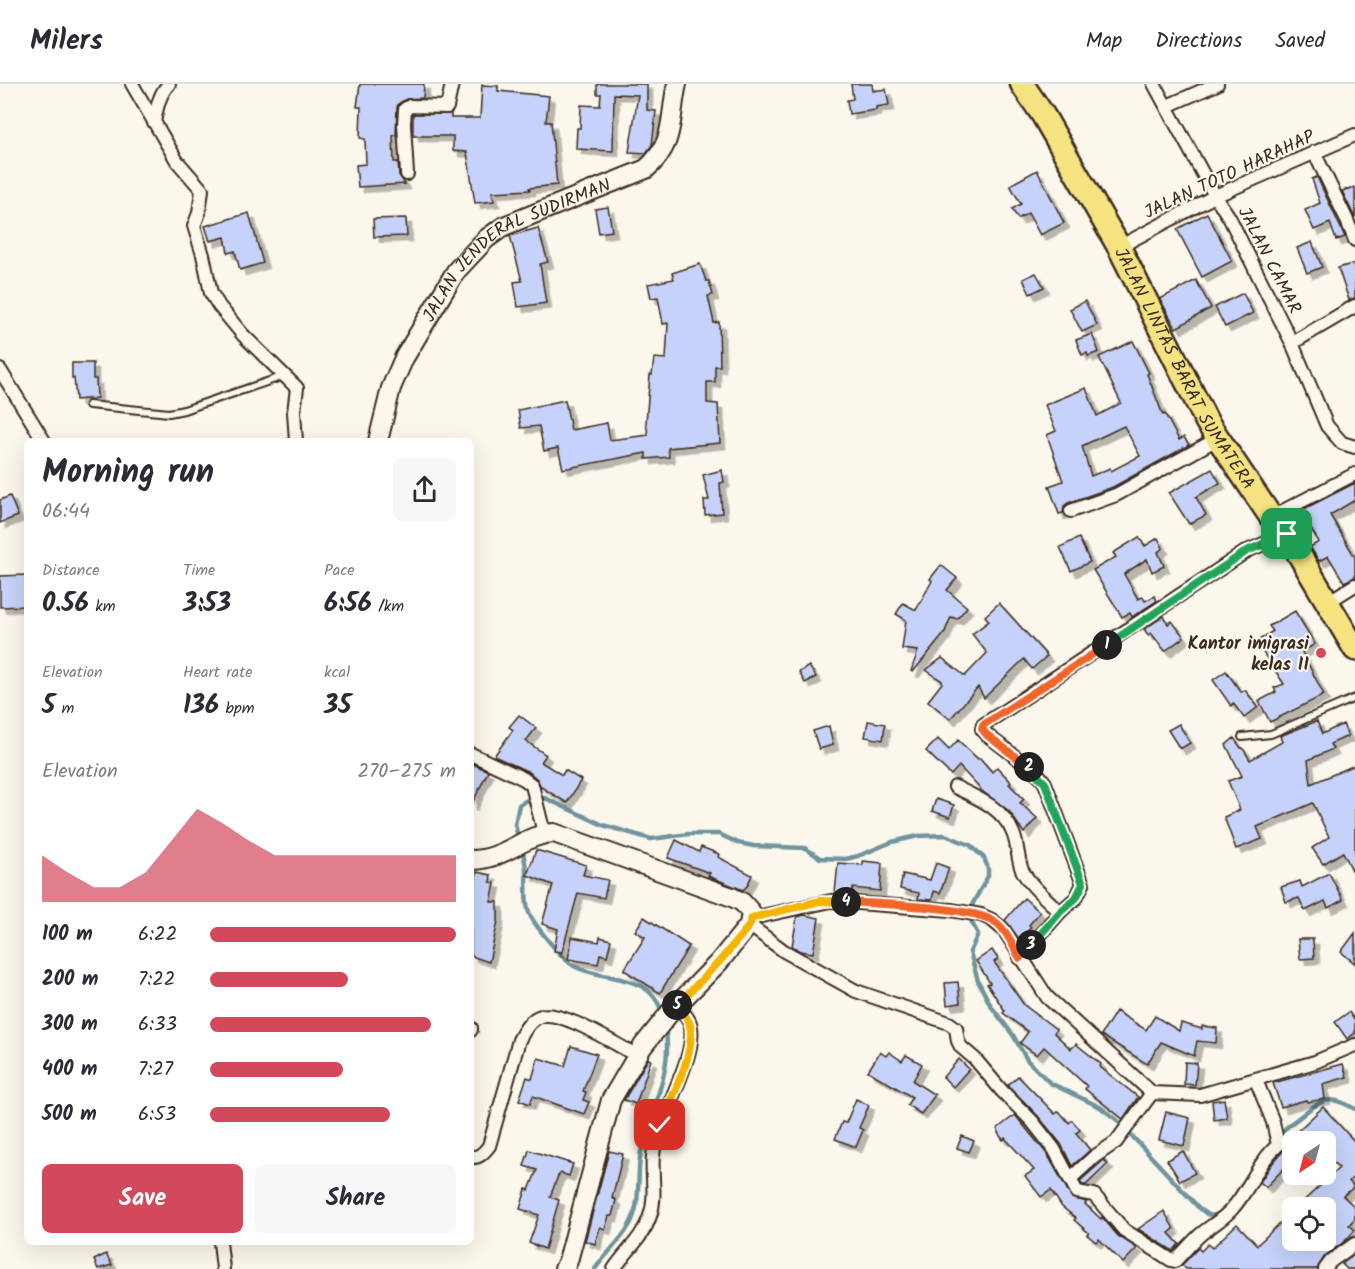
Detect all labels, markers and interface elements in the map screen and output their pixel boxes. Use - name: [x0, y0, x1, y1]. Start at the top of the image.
- text: Milers: [30, 19, 103, 64]
- text: Map: [1086, 25, 1122, 58]
- text: Directions: [1155, 25, 1242, 58]
- text: Saved: [1275, 25, 1325, 58]
- street label: JALAN TOTO HARAHAP: [1140, 123, 1321, 228]
- street label: JALAN JENDERAL SUDIRMAN: [416, 172, 615, 328]
- street label: JALAN CAMAR: [1229, 202, 1308, 319]
- street label: JALAN LINTAS BARAT SUMATERA: [1106, 243, 1262, 496]
- text: Morning run: [42, 447, 214, 500]
- button: share: [393, 458, 456, 521]
- text: 06:44: [42, 496, 90, 528]
- pin: [1261, 508, 1312, 559]
- icon: arrive: [1270, 517, 1303, 550]
- text: Distance: [42, 558, 100, 583]
- text: Time: [183, 558, 215, 583]
- text: Pace: [324, 558, 355, 583]
- text: 0.56: [42, 583, 89, 625]
- text: 3:53: [183, 583, 231, 625]
- text: 6:56: [324, 583, 372, 625]
- text: km: [89, 594, 115, 619]
- text: /km: [372, 594, 404, 619]
- pin: 1: [1092, 630, 1122, 660]
- place label: Kantor imigrasi kelas II: [1188, 630, 1309, 680]
- text: 1: [1105, 632, 1109, 657]
- marker: Kantor imigrasi kelas II: [1314, 646, 1328, 660]
- text: Elevation: [42, 660, 103, 685]
- text: Heart rate: [183, 660, 253, 685]
- text: kcal: [324, 660, 350, 685]
- text: 5: [42, 685, 55, 727]
- text: 136: [183, 685, 219, 727]
- text: 35: [324, 685, 351, 727]
- text: m: [55, 696, 74, 721]
- text: bpm: [219, 696, 254, 721]
- pin: 2: [1014, 752, 1044, 782]
- text: 2: [1024, 754, 1034, 779]
- text: Elevation: [42, 756, 118, 788]
- text: 270–275 m: [357, 756, 456, 788]
- pin: 4: [831, 887, 861, 917]
- text: 4: [842, 889, 850, 914]
- text: 100 m: [42, 919, 93, 951]
- text: 6:22: [138, 919, 177, 951]
- pin: 3: [1016, 930, 1046, 960]
- text: 3: [1027, 932, 1035, 957]
- text: 200 m: [42, 964, 98, 996]
- text: 7:22: [138, 964, 175, 996]
- pin: 5: [662, 990, 692, 1020]
- text: 5: [673, 992, 681, 1017]
- text: 300 m: [42, 1009, 98, 1041]
- text: 6:33: [138, 1009, 177, 1041]
- text: 400 m: [42, 1054, 98, 1086]
- text: 7:27: [138, 1054, 173, 1086]
- text: 500 m: [42, 1099, 97, 1131]
- text: 6:53: [138, 1099, 176, 1131]
- pin: [634, 1099, 685, 1150]
- icon: check: [643, 1108, 676, 1141]
- north arrow: [1282, 1131, 1336, 1185]
- map controls: [1282, 1131, 1336, 1251]
- button: Save: [42, 1164, 243, 1233]
- button: Share: [255, 1164, 456, 1233]
- button: locate: [1282, 1197, 1336, 1251]

